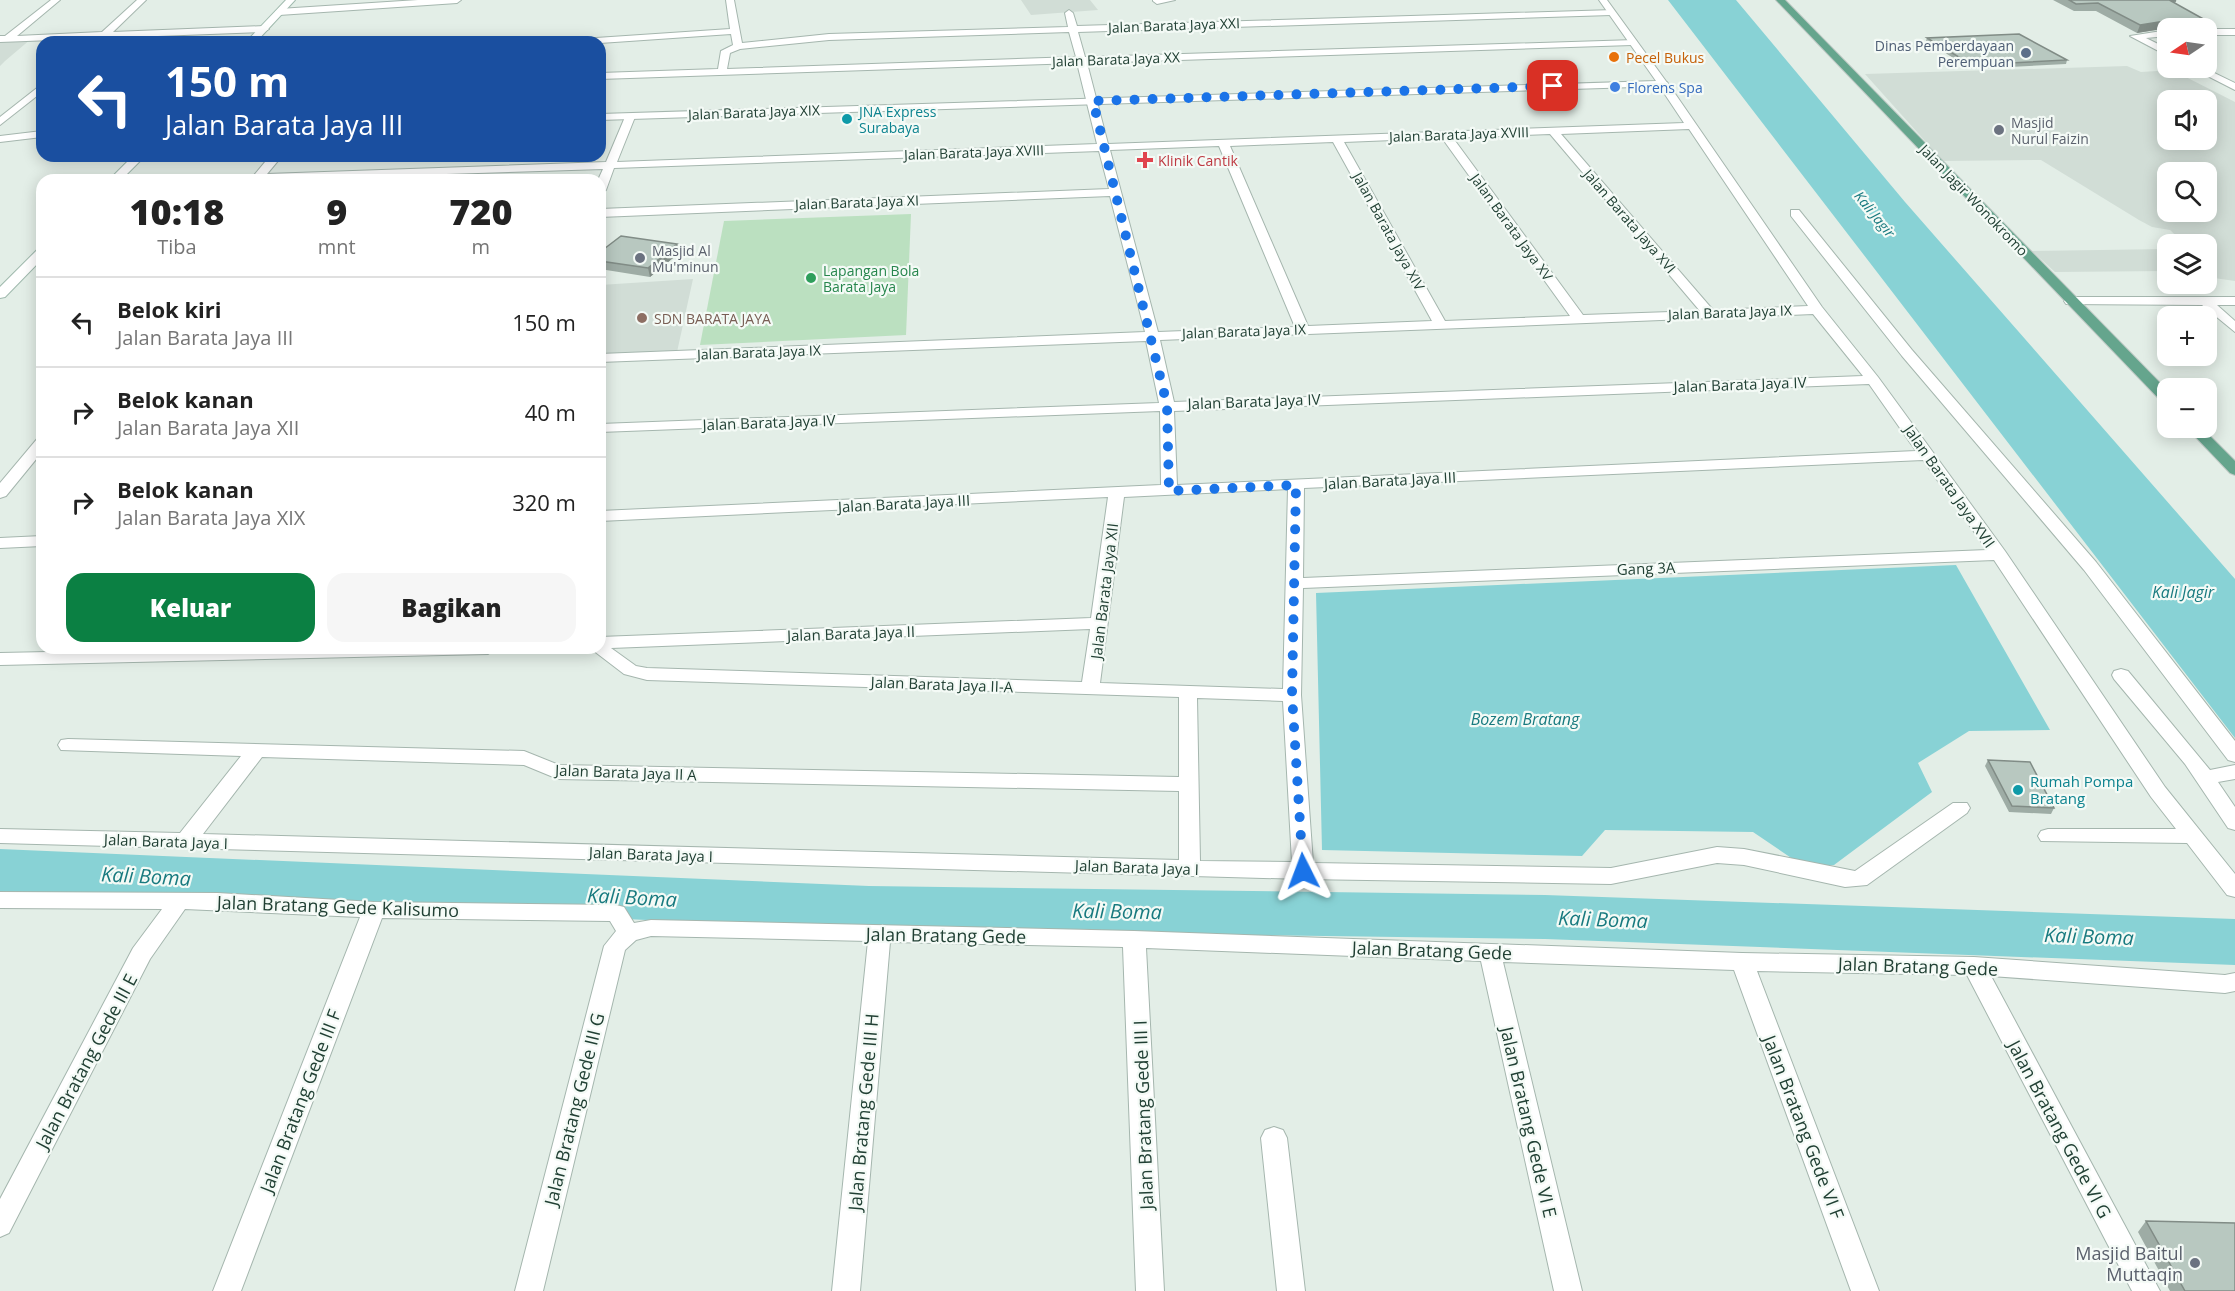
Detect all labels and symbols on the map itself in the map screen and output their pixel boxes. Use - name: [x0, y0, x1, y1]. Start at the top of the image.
- street label: Jalan Barata Jaya XXI: [1106, 13, 1240, 37]
- north arrow: [2157, 18, 2217, 78]
- place label: Dinas Pemberdayaan Perempuan: [1875, 36, 2014, 71]
- marker: Dinas Pemberdayaan Perempuan: [2019, 46, 2033, 60]
- street label: Jalan Barata Jaya XX: [1050, 47, 1181, 71]
- place label: Pecel Bukus: [1626, 48, 1705, 67]
- marker: Pecel Bukus: [1607, 50, 1621, 64]
- pin: [1527, 60, 1578, 111]
- place label: Florens Spa: [1627, 78, 1703, 97]
- marker: Florens Spa: [1608, 80, 1622, 94]
- street label: Jalan Barata Jaya XIX: [686, 100, 821, 124]
- place label: JNA Express Surabaya: [857, 102, 937, 137]
- marker: JNA Express Surabaya: [840, 112, 854, 126]
- place label: Masjid Nurul Faizin: [2011, 113, 2089, 148]
- street label: Jalan Barata Jaya XVIII: [1387, 122, 1529, 146]
- marker: Masjid Nurul Faizin: [1992, 123, 2006, 137]
- street label: Jalan Jagir Wonokromo: [1914, 139, 2032, 260]
- street label: Jalan Barata Jaya XVIII: [902, 140, 1044, 164]
- marker: Klinik Cantik: [1136, 151, 1154, 169]
- place label: Klinik Cantik: [1158, 151, 1238, 170]
- street label: Jalan Barata Jaya XVI: [1578, 163, 1681, 277]
- street label: Jalan Barata Jaya XIV: [1348, 167, 1430, 294]
- street label: Jalan Barata Jaya XV: [1465, 168, 1558, 285]
- water label: Kali Jagir: [1850, 187, 1900, 242]
- street label: Jalan Barata Jaya XI: [793, 190, 919, 214]
- place label: Masjid Al Mu'minun: [652, 241, 719, 276]
- marker: Masjid Al Mu'minun: [633, 251, 647, 265]
- place label: Lapangan Bola Barata Jaya: [823, 261, 919, 296]
- marker: Lapangan Bola Barata Jaya: [804, 271, 818, 285]
- street label: Jalan Barata Jaya IX: [1666, 300, 1793, 324]
- place label: SDN BARATA JAYA: [654, 309, 771, 328]
- marker: SDN BARATA JAYA: [635, 311, 649, 325]
- street label: Jalan Barata Jaya IX: [1180, 319, 1307, 343]
- street label: Jalan Barata Jaya IX: [695, 340, 822, 364]
- street label: Jalan Barata Jaya IV: [1671, 372, 1807, 396]
- street label: Jalan Barata Jaya IV: [1185, 389, 1321, 413]
- street label: Jalan Barata Jaya IV: [700, 410, 836, 434]
- street label: Jalan Barata Jaya XVII: [1899, 419, 2000, 551]
- street label: Jalan Barata Jaya III: [1321, 467, 1457, 494]
- street label: Jalan Barata Jaya III: [835, 490, 971, 517]
- street label: Jalan Barata Jaya XII: [1085, 522, 1122, 662]
- street label: Gang 3A: [1616, 557, 1676, 579]
- water label: Kali Jagir: [2152, 581, 2215, 603]
- street label: Jalan Barata Jaya II: [785, 621, 915, 645]
- street label: Jalan Barata Jaya II-A: [868, 671, 1014, 696]
- water label: Bozem Bratang: [1471, 708, 1580, 730]
- street label: Jalan Barata Jaya II A: [553, 759, 698, 784]
- place label: Rumah Pompa Bratang: [2030, 771, 2133, 808]
- marker: Rumah Pompa Bratang: [2011, 783, 2025, 797]
- street label: Jalan Barata Jaya I: [102, 829, 228, 853]
- position arrow: [1271, 839, 1335, 903]
- street label: Jalan Barata Jaya I: [587, 842, 713, 866]
- street label: Jalan Barata Jaya I: [1073, 855, 1199, 879]
- water label: Kali Boma: [100, 860, 192, 892]
- water label: Kali Boma: [586, 881, 678, 913]
- street label: Jalan Bratang Gede Kalisumo: [215, 890, 459, 922]
- water label: Kali Boma: [1072, 897, 1162, 925]
- water label: Kali Boma: [1558, 904, 1648, 934]
- water label: Kali Boma: [2044, 921, 2134, 951]
- street label: Jalan Bratang Gede: [864, 922, 1026, 948]
- street label: Jalan Bratang Gede: [1349, 935, 1513, 965]
- street label: Jalan Bratang Gede: [1835, 951, 1999, 981]
- street label: Jalan Bratang Gede III E: [29, 969, 142, 1154]
- street label: Jalan Bratang Gede III F: [253, 1006, 346, 1198]
- street label: Jalan Bratang Gede III G: [538, 1010, 610, 1210]
- street label: Jalan Bratang Gede III H: [842, 1012, 884, 1214]
- street label: Jalan Bratang Gede III I: [1128, 1020, 1158, 1212]
- street label: Jalan Bratang Gede VI E: [1495, 1022, 1563, 1220]
- street label: Jalan Bratang Gede VI F: [1757, 1030, 1850, 1222]
- street label: Jalan Bratang Gede VI G: [2002, 1034, 2117, 1222]
- place label: Masjid Baitul Muttaqin: [2075, 1241, 2183, 1286]
- marker: Masjid Baitul Muttaqin: [2188, 1256, 2202, 1270]

